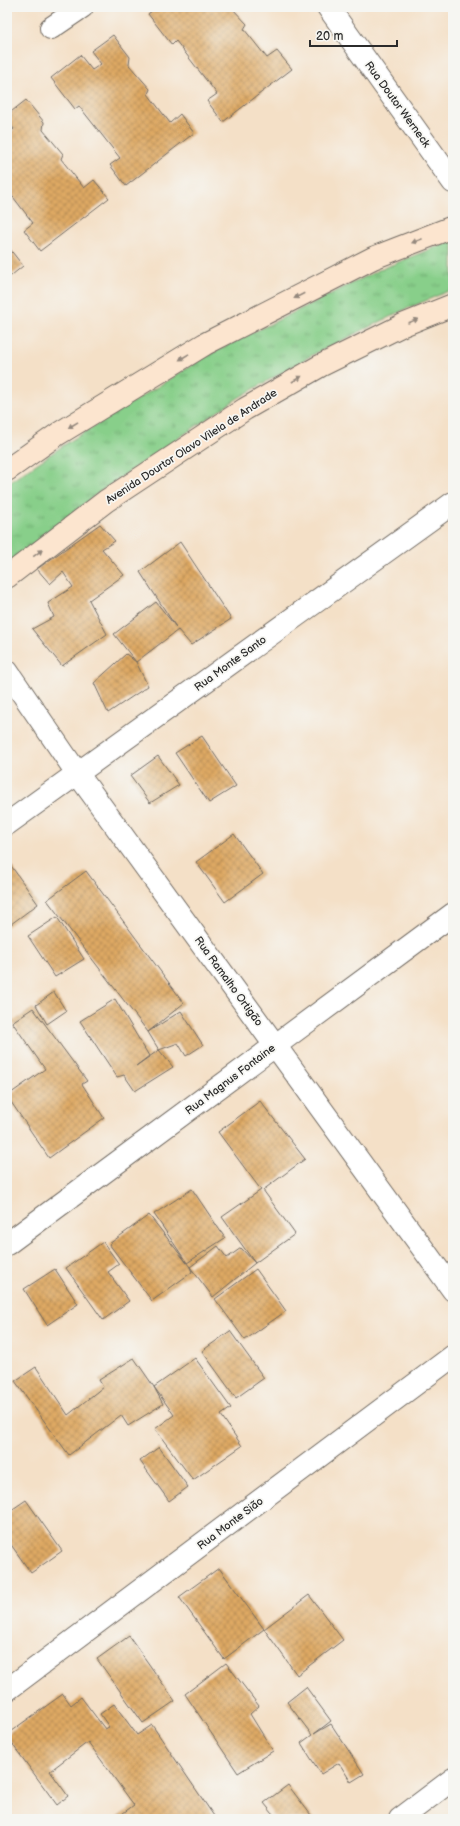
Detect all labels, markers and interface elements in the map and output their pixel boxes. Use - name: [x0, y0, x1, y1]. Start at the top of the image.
- scale bar: [310, 22, 397, 48]
- text: 20 m: [316, 29, 343, 44]
- street label: Rua Doutor Werneck: [362, 59, 433, 150]
- one-way arrow: [410, 239, 422, 245]
- one-way arrow: [293, 293, 305, 299]
- one-way arrow: [407, 318, 418, 324]
- one-way arrow: [178, 353, 190, 360]
- one-way arrow: [291, 376, 303, 383]
- street label: Avenida Dourtor Olavo Vilela de Andrade: [103, 386, 280, 507]
- one-way arrow: [67, 421, 79, 428]
- one-way arrow: [33, 550, 43, 558]
- street label: Rua Monte Santo: [192, 633, 269, 694]
- street label: Rua Ramalho Ortigão: [192, 934, 265, 1029]
- street label: Rua Magnus Fontaine: [183, 1041, 278, 1117]
- street label: Rua Monte Sião: [195, 1494, 266, 1552]

